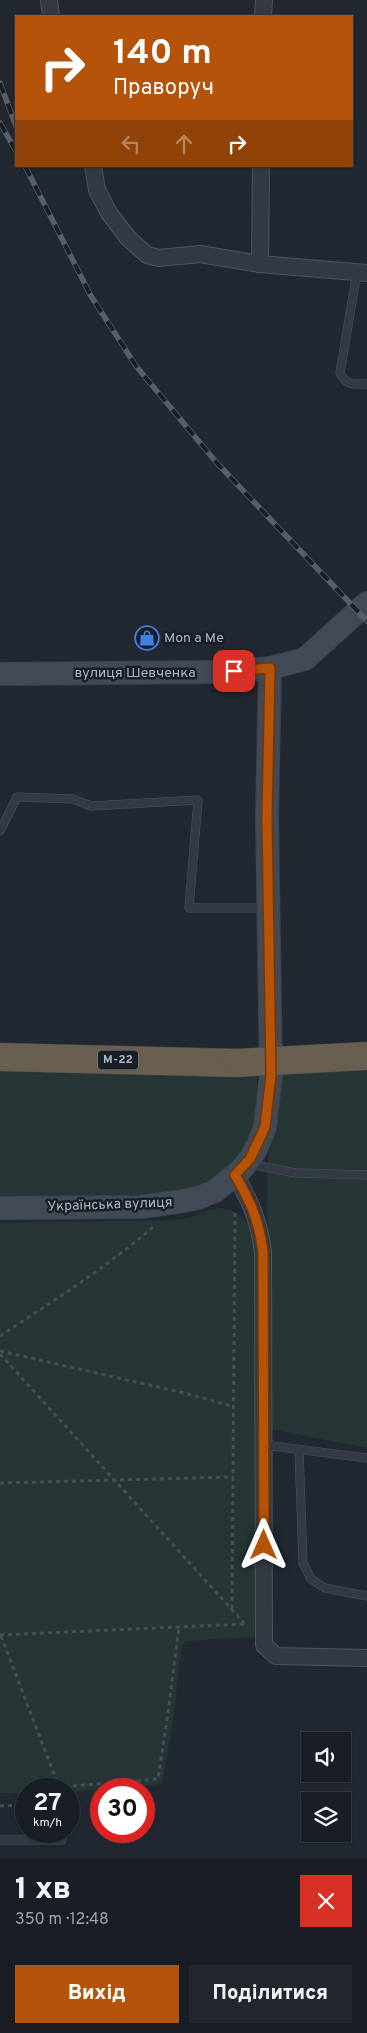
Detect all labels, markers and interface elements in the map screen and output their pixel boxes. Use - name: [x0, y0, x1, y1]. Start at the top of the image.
- text: 140 m: [113, 32, 212, 76]
- icon: right: [30, 35, 95, 100]
- text: Праворуч: [113, 75, 214, 102]
- icon: left: [117, 130, 145, 158]
- icon: ahead: [170, 130, 198, 158]
- icon: right: [223, 130, 251, 158]
- shop icon: Mon a Me: [134, 625, 160, 651]
- place label: Mon a Me: [164, 630, 224, 647]
- pin: [213, 650, 255, 692]
- icon: arrive: [220, 657, 248, 685]
- street label: вулиця Шевченка: [74, 665, 196, 682]
- road number: М-22: [98, 1050, 138, 1070]
- street label: Українська вулиця: [47, 1194, 173, 1216]
- position arrow: [237, 1518, 289, 1570]
- map controls: [301, 1732, 351, 1842]
- button: sound: [301, 1732, 351, 1782]
- speed limit sign: 30: [90, 1778, 155, 1843]
- text: 27: [33, 1788, 62, 1820]
- button: layers: [301, 1792, 351, 1842]
- text: km/h: [33, 1815, 62, 1831]
- text: 1 хв: [15, 1872, 71, 1909]
- button: close: [300, 1875, 352, 1927]
- text: 350 m · 12:48: [15, 1910, 109, 1930]
- button: Вихід: [15, 1965, 179, 2023]
- button: Поділитися: [189, 1965, 352, 2023]

